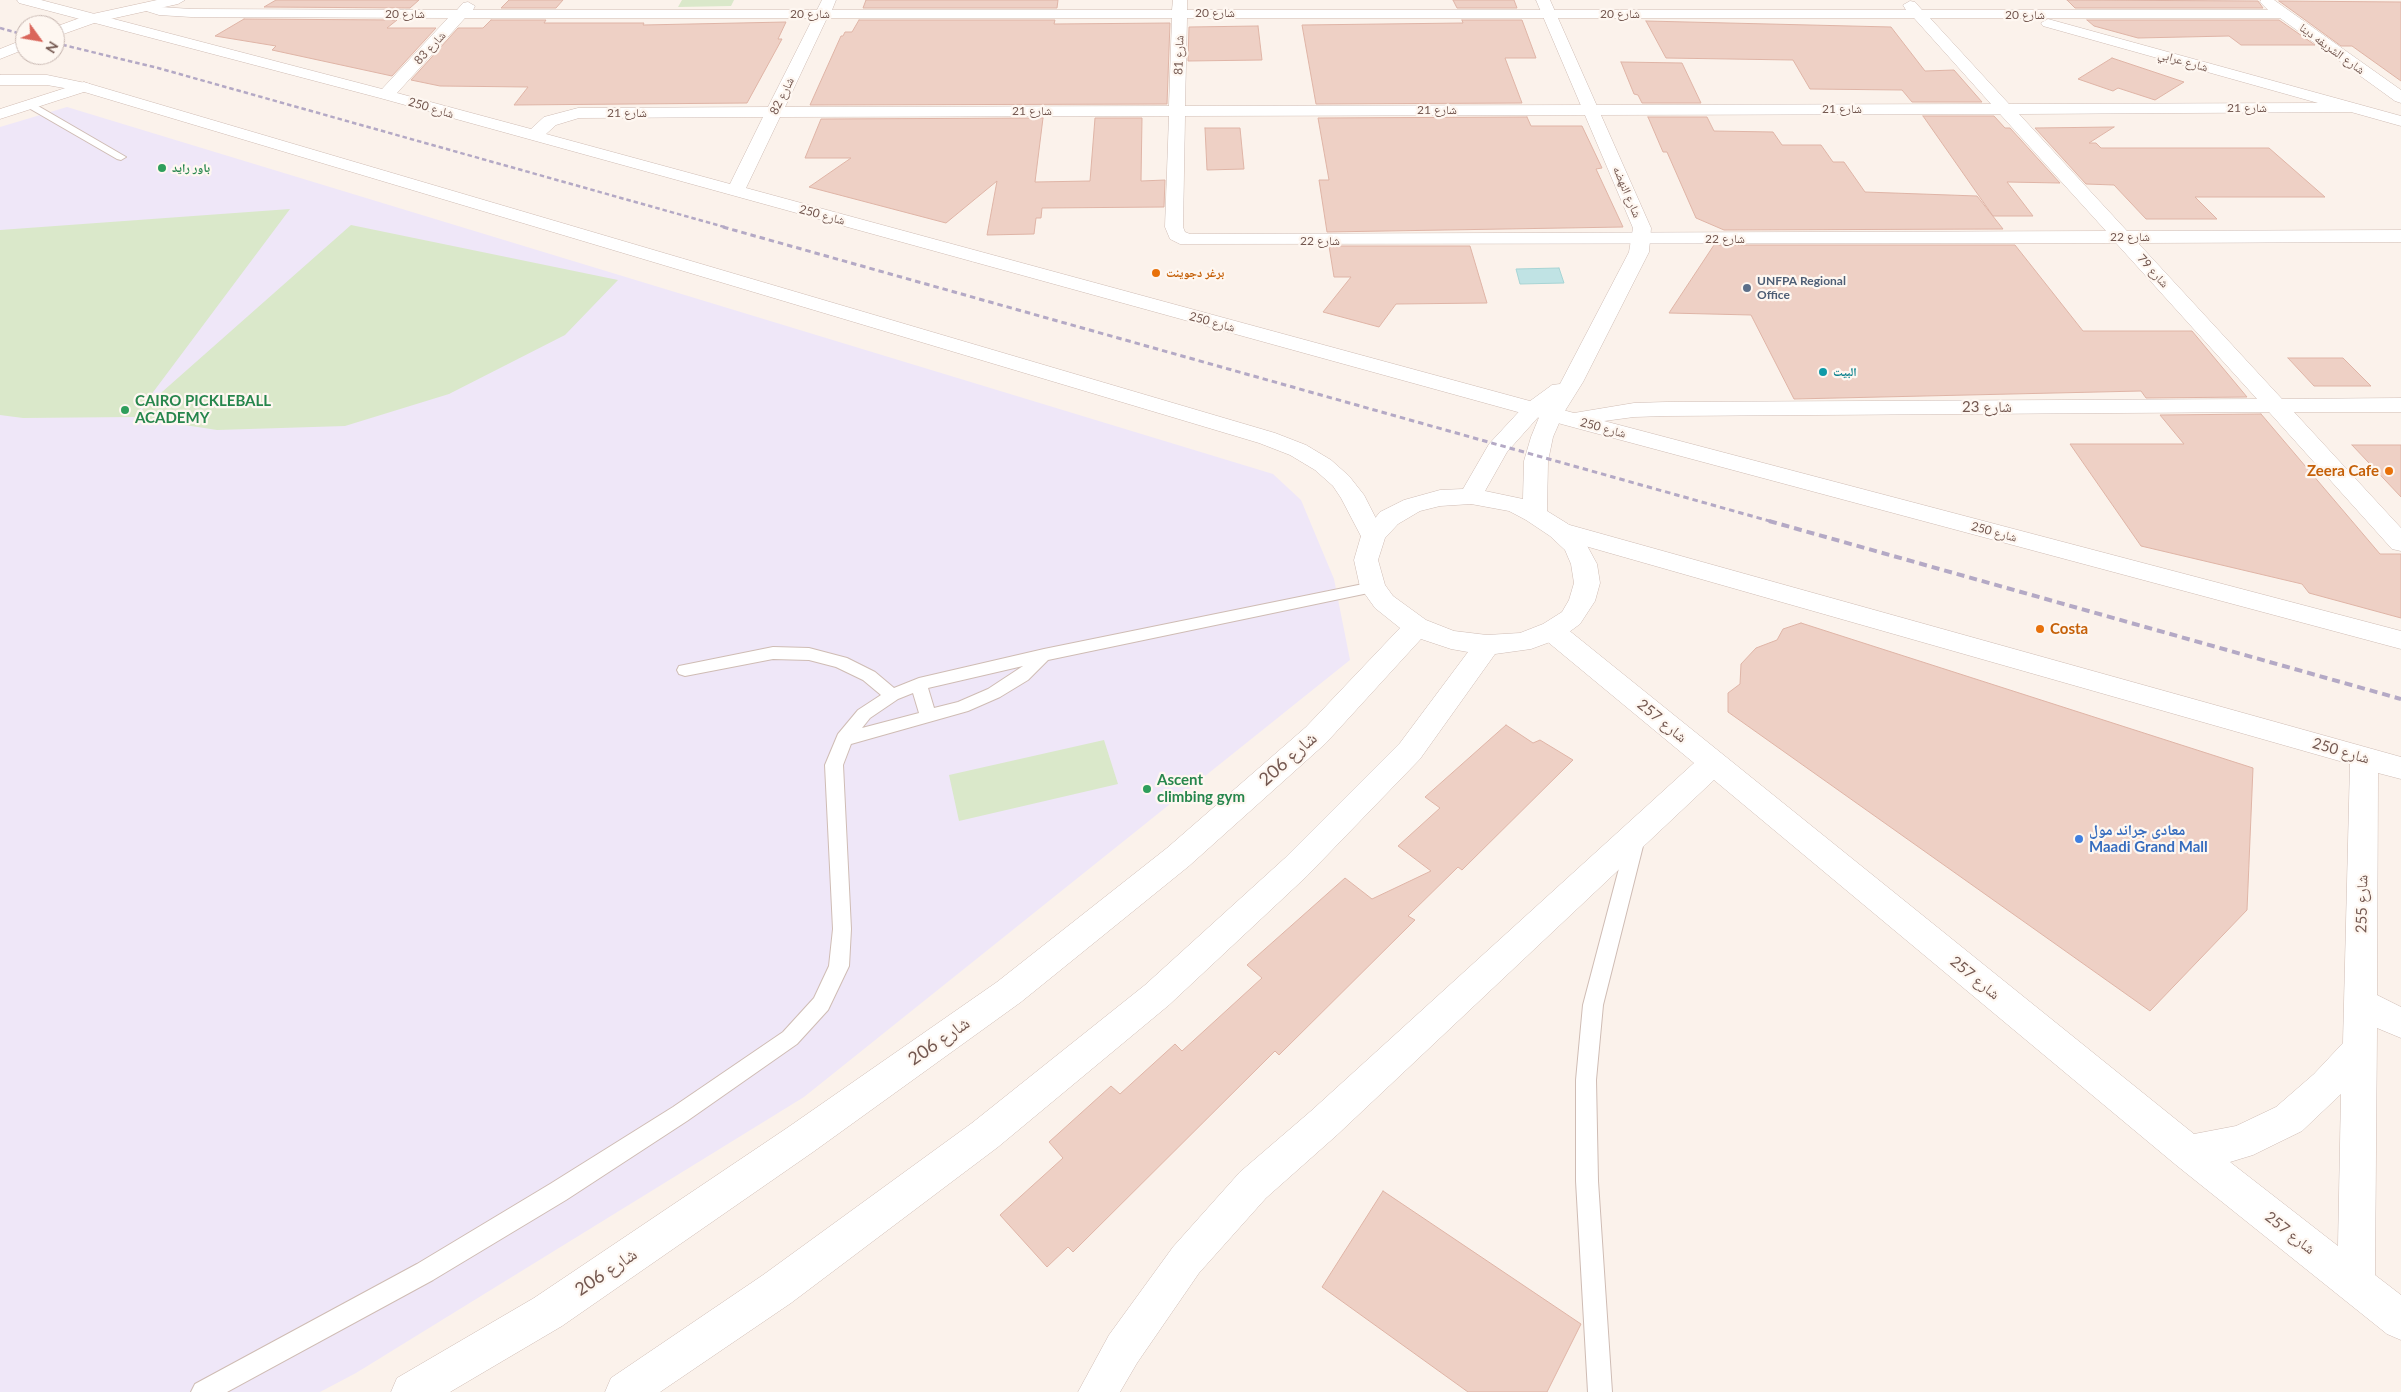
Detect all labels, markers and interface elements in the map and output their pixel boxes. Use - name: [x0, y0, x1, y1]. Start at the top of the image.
- street label: شارع 20: [1195, 6, 1235, 20]
- street label: شارع 20: [385, 7, 425, 21]
- street label: شارع 20: [790, 7, 830, 21]
- street label: شارع 20: [1600, 7, 1640, 21]
- street label: شارع 20: [2005, 8, 2045, 22]
- north arrow: [15, 15, 65, 65]
- street label: شارع الشريفه دينا: [2297, 21, 2367, 77]
- street label: شارع 83: [411, 29, 449, 67]
- street label: شارع 81: [1171, 35, 1187, 75]
- text: N: [42, 39, 62, 57]
- street label: شارع عرابي: [2156, 47, 2210, 75]
- street label: شارع 82: [767, 75, 797, 117]
- street label: شارع 250: [407, 95, 455, 121]
- street label: شارع 21: [2227, 101, 2267, 115]
- street label: شارع 21: [1822, 102, 1862, 116]
- street label: شارع 21: [1417, 103, 1457, 117]
- street label: شارع 21: [1012, 104, 1052, 118]
- street label: شارع 21: [607, 106, 647, 120]
- place label: باور رايد: [172, 161, 210, 175]
- marker: باور رايد: [156, 162, 168, 174]
- street label: شارع النهضه: [1610, 164, 1644, 220]
- street label: شارع 250: [798, 202, 846, 228]
- street label: شارع 22: [2110, 230, 2150, 244]
- street label: شارع 22: [1705, 232, 1745, 246]
- street label: شارع 22: [1300, 234, 1340, 248]
- street label: شارع 79: [2134, 251, 2172, 291]
- place label: برغر دجوينت: [1166, 266, 1224, 280]
- marker: برغر دجوينت: [1150, 267, 1162, 279]
- place label: UNFPA Regional Office: [1757, 274, 1846, 302]
- marker: UNFPA Regional Office: [1741, 282, 1753, 294]
- street label: شارع 250: [1188, 309, 1236, 335]
- place label: البيت: [1833, 365, 1857, 379]
- marker: البيت: [1817, 366, 1829, 378]
- place label: CAIRO PICKLEBALL ACADEMY: [135, 392, 271, 427]
- street label: شارع 23: [1962, 398, 2012, 416]
- marker: CAIRO PICKLEBALL ACADEMY: [119, 404, 131, 416]
- street label: شارع 250: [1579, 415, 1627, 441]
- place label: Zeera Cafe: [2307, 462, 2379, 480]
- marker: Zeera Cafe: [2383, 465, 2395, 477]
- street label: شارع 250: [1970, 519, 2018, 545]
- place label: Costa: [2050, 620, 2088, 638]
- marker: Costa: [2034, 623, 2046, 635]
- street label: شارع 257: [1634, 696, 1690, 746]
- street label: شارع 206: [1255, 728, 1321, 790]
- street label: شارع 250: [2310, 734, 2372, 768]
- place label: Ascent climbing gym: [1157, 771, 1245, 806]
- marker: Ascent climbing gym: [1141, 783, 1153, 795]
- place label: معادى جراند مول Maadi Grand Mall: [2089, 821, 2208, 856]
- marker: معادى جراند مول Maadi Grand Mall: [2073, 833, 2085, 845]
- street label: شارع 255: [2352, 875, 2372, 933]
- street label: شارع 257: [1947, 953, 2003, 1003]
- street label: شارع 206: [904, 1012, 974, 1070]
- street label: شارع 257: [2261, 1208, 2319, 1258]
- street label: شارع 206: [571, 1243, 641, 1301]

